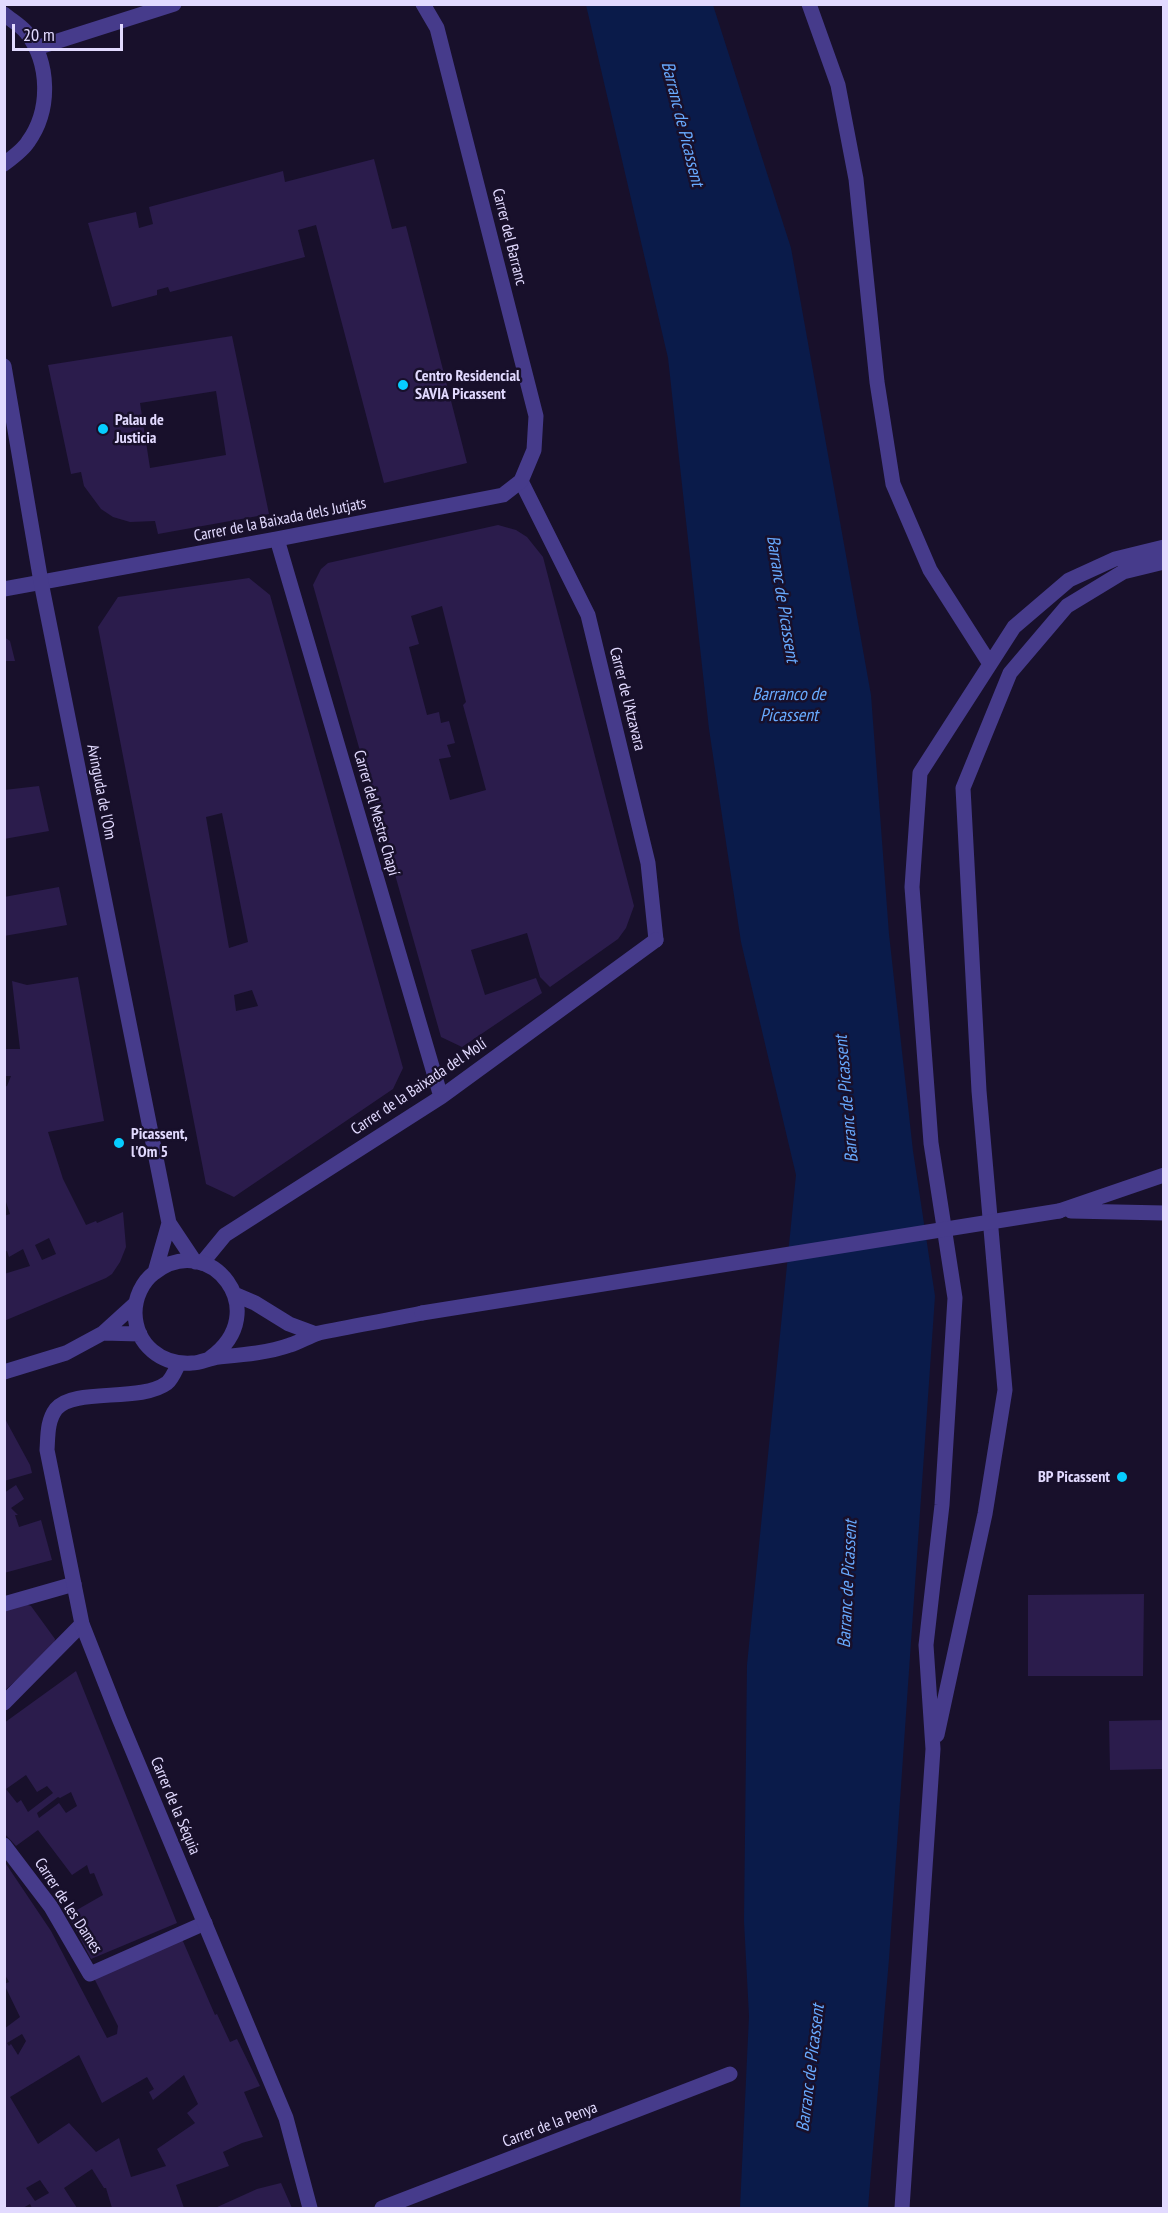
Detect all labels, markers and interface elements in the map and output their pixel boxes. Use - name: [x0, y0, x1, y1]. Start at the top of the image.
- scale bar: [15, 12, 126, 50]
- text: 20 m: [23, 23, 55, 46]
- water label: Barranc de Picassent: [656, 59, 708, 189]
- street label: Carrer del Barranc: [488, 187, 530, 287]
- place label: Centro Residencial SAVIA Picassent: [415, 366, 520, 404]
- marker: Centro Residencial SAVIA Picassent: [396, 378, 410, 392]
- place label: Palau de Justicia: [115, 410, 164, 448]
- marker: Palau de Justicia: [96, 422, 110, 436]
- street label: Carrer de la Baixada dels Jutjats: [192, 494, 368, 546]
- water label: Barranc de Picassent: [761, 534, 803, 664]
- street label: Carrer de l'Atzavara: [605, 645, 649, 753]
- water label: Barranco de Picassent: [752, 684, 826, 726]
- street label: Avinguda de l'Om: [82, 743, 120, 841]
- street label: Carrer del Mestre Chapí: [349, 748, 403, 878]
- water label: Barranc de Picassent: [831, 1034, 863, 1164]
- street label: Carrer de la Baixada del Molí: [348, 1035, 490, 1139]
- place label: Picassent, l'Om 5: [131, 1124, 188, 1162]
- marker: Picassent, l'Om 5: [112, 1136, 126, 1150]
- place label: BP Picassent: [1038, 1467, 1110, 1487]
- marker: BP Picassent: [1115, 1470, 1129, 1484]
- water label: Barranc de Picassent: [834, 1520, 862, 1648]
- street label: Carrer de la Séquia: [146, 1754, 204, 1858]
- street label: Carrer de les Dames: [30, 1855, 106, 1957]
- water label: Barranc de Picassent: [792, 2003, 830, 2133]
- street label: Carrer de la Penya: [500, 2098, 600, 2152]

